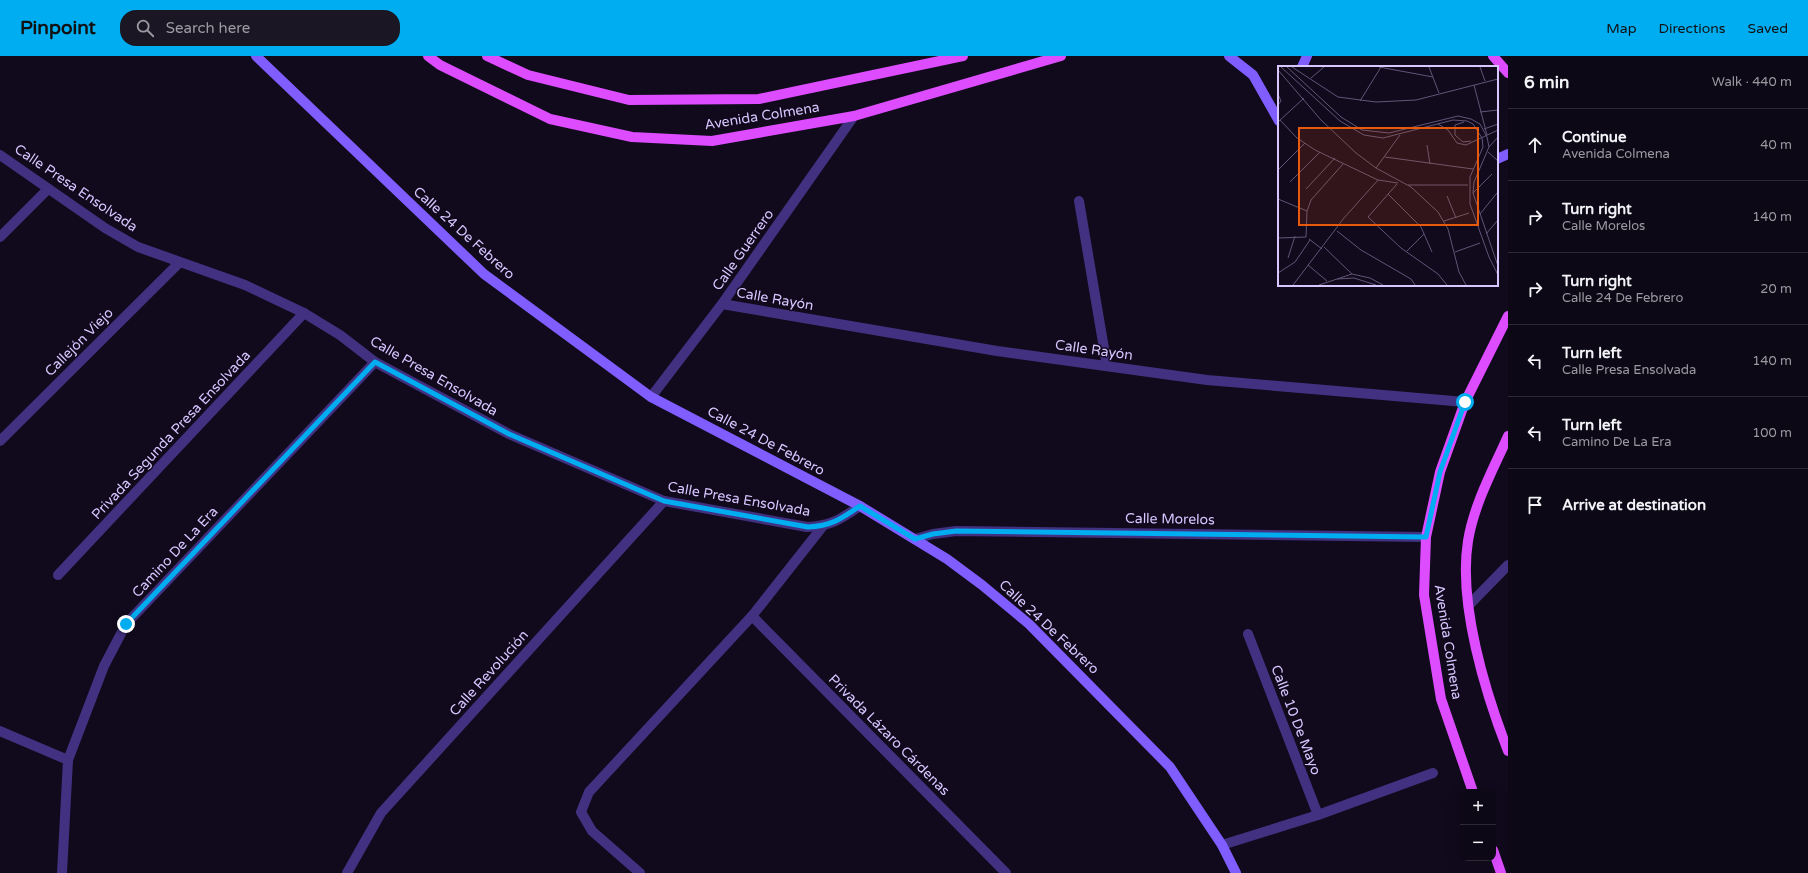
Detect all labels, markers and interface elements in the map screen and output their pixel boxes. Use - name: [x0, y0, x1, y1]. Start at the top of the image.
- search box: [120, 10, 400, 46]
- text: Pinpoint: [20, 17, 96, 39]
- icon: search: [134, 17, 156, 39]
- text: Search here: [166, 19, 250, 37]
- text: Map: [1606, 20, 1637, 37]
- text: Directions: [1659, 20, 1726, 37]
- text: Saved: [1748, 20, 1788, 37]
- inset map: [1278, 66, 1498, 286]
- text: 6 min: [1524, 72, 1569, 93]
- text: Walk · 440 m: [1712, 74, 1792, 90]
- street label: Avenida Colmena: [703, 99, 821, 133]
- text: Continue: [1562, 128, 1626, 146]
- icon: ahead: [1524, 134, 1546, 156]
- text: 40 m: [1760, 137, 1792, 153]
- street label: Calle Presa Ensolvada: [11, 140, 141, 236]
- text: Avenida Colmena: [1562, 146, 1670, 162]
- street label: Calle 24 De Febrero: [410, 183, 518, 283]
- text: Turn right: [1562, 200, 1632, 218]
- street label: Calle Guerrero: [709, 206, 777, 294]
- icon: right: [1524, 206, 1546, 228]
- text: 140 m: [1752, 209, 1792, 225]
- text: Calle Morelos: [1562, 218, 1645, 234]
- text: Turn right: [1562, 272, 1632, 290]
- icon: right: [1524, 278, 1546, 300]
- text: 20 m: [1760, 281, 1792, 297]
- street label: Calle Rayón: [735, 284, 815, 314]
- text: Calle 24 De Febrero: [1562, 290, 1683, 306]
- street label: Callejón Viejo: [41, 304, 117, 380]
- street label: Calle Presa Ensolvada: [367, 332, 501, 420]
- street label: Calle Rayón: [1054, 336, 1134, 364]
- text: Turn left: [1562, 344, 1622, 362]
- street label: Privada Segunda Presa Ensolvada: [88, 347, 254, 523]
- icon: left: [1524, 350, 1546, 372]
- text: 140 m: [1752, 353, 1792, 369]
- text: Calle Presa Ensolvada: [1562, 362, 1696, 378]
- route start: [1456, 393, 1474, 411]
- street label: Calle 24 De Febrero: [704, 403, 828, 479]
- text: Turn left: [1562, 416, 1622, 434]
- icon: left: [1524, 422, 1546, 444]
- text: 100 m: [1752, 425, 1792, 441]
- text: Camino De La Era: [1562, 434, 1672, 450]
- street label: Calle Presa Ensolvada: [666, 478, 812, 520]
- icon: arrive: [1524, 494, 1546, 516]
- text: Arrive at destination: [1562, 496, 1706, 514]
- street label: Camino De La Era: [129, 503, 221, 601]
- street label: Calle Morelos: [1125, 510, 1215, 528]
- street label: Calle 24 De Febrero: [995, 576, 1103, 678]
- street label: Avenida Colmena: [1431, 583, 1465, 701]
- route end: [117, 615, 135, 633]
- street label: Calle Revolución: [446, 627, 532, 719]
- street label: Calle 10 De Mayo: [1267, 663, 1325, 777]
- street label: Privada Lázaro Cárdenas: [825, 671, 953, 799]
- map controls: [1460, 789, 1496, 861]
- button: +: [1460, 789, 1496, 825]
- button: −: [1460, 825, 1496, 861]

